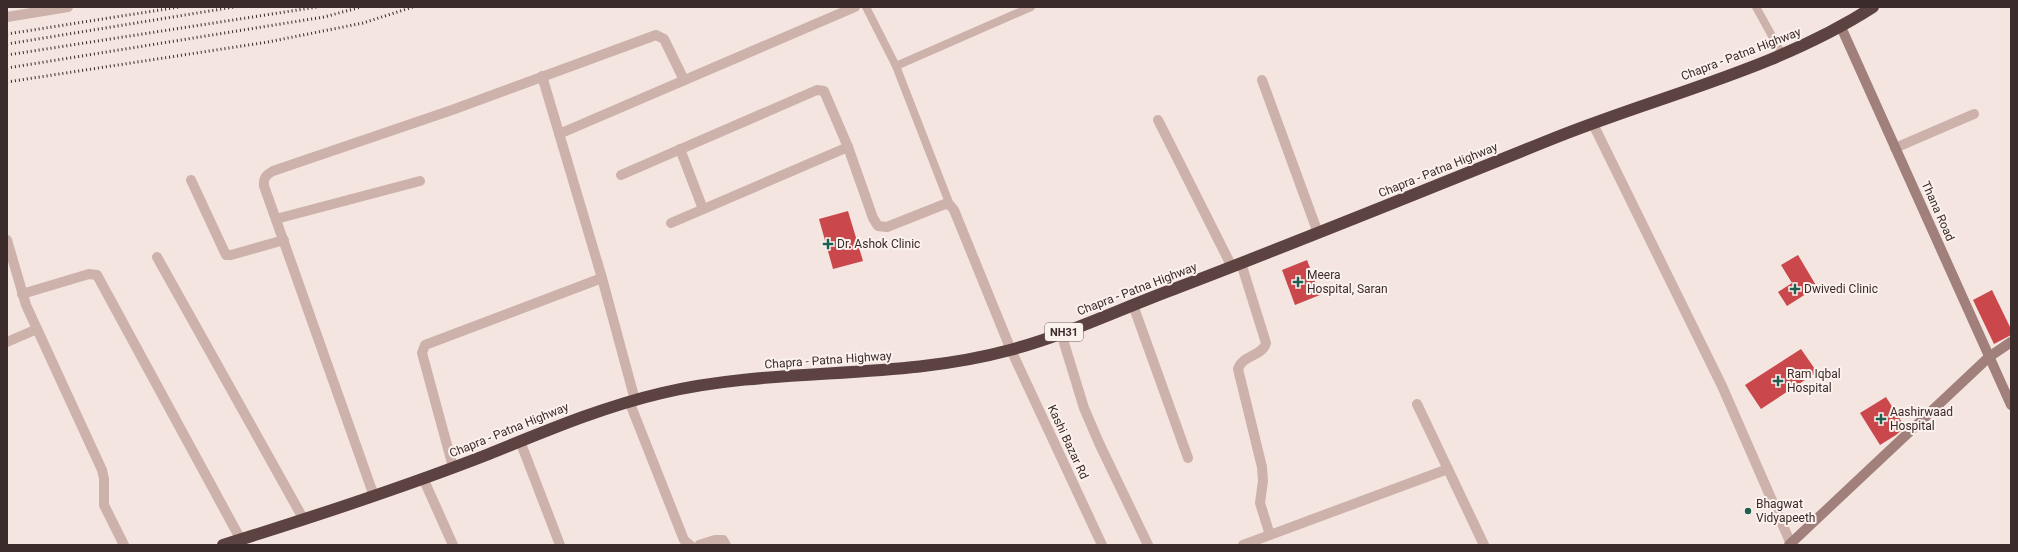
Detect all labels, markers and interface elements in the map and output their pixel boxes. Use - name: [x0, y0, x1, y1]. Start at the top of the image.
- street label: Chapra - Patna Highway: [1679, 25, 1803, 83]
- street label: Chapra - Patna Highway: [1376, 140, 1500, 200]
- street label: Thana Road: [1919, 179, 1957, 243]
- place label: Dr. Ashok Clinic: [837, 237, 920, 251]
- marker: Dr. Ashok Clinic: [822, 238, 834, 250]
- street label: Chapra - Patna Highway: [1075, 260, 1199, 318]
- place label: Meera Hospital, Saran: [1307, 268, 1388, 296]
- marker: Meera Hospital, Saran: [1292, 276, 1304, 288]
- place label: Dwivedi Clinic: [1804, 282, 1878, 296]
- marker: Dwivedi Clinic: [1789, 283, 1801, 295]
- road number: NH31: [1045, 323, 1083, 341]
- street label: Chapra - Patna Highway: [764, 349, 892, 371]
- place label: Ram Iqbal Hospital: [1787, 367, 1841, 395]
- marker: Ram Iqbal Hospital: [1772, 375, 1784, 387]
- street label: Chapra - Patna Highway: [447, 400, 571, 460]
- street label: Kashi Bazar Rd: [1045, 403, 1091, 481]
- place label: Aashirwaad Hospital: [1890, 405, 1953, 433]
- marker: Aashirwaad Hospital: [1875, 413, 1887, 425]
- place label: Bhagwat Vidyapeeth: [1756, 497, 1815, 525]
- marker: Bhagwat Vidyapeeth: [1743, 506, 1753, 516]

